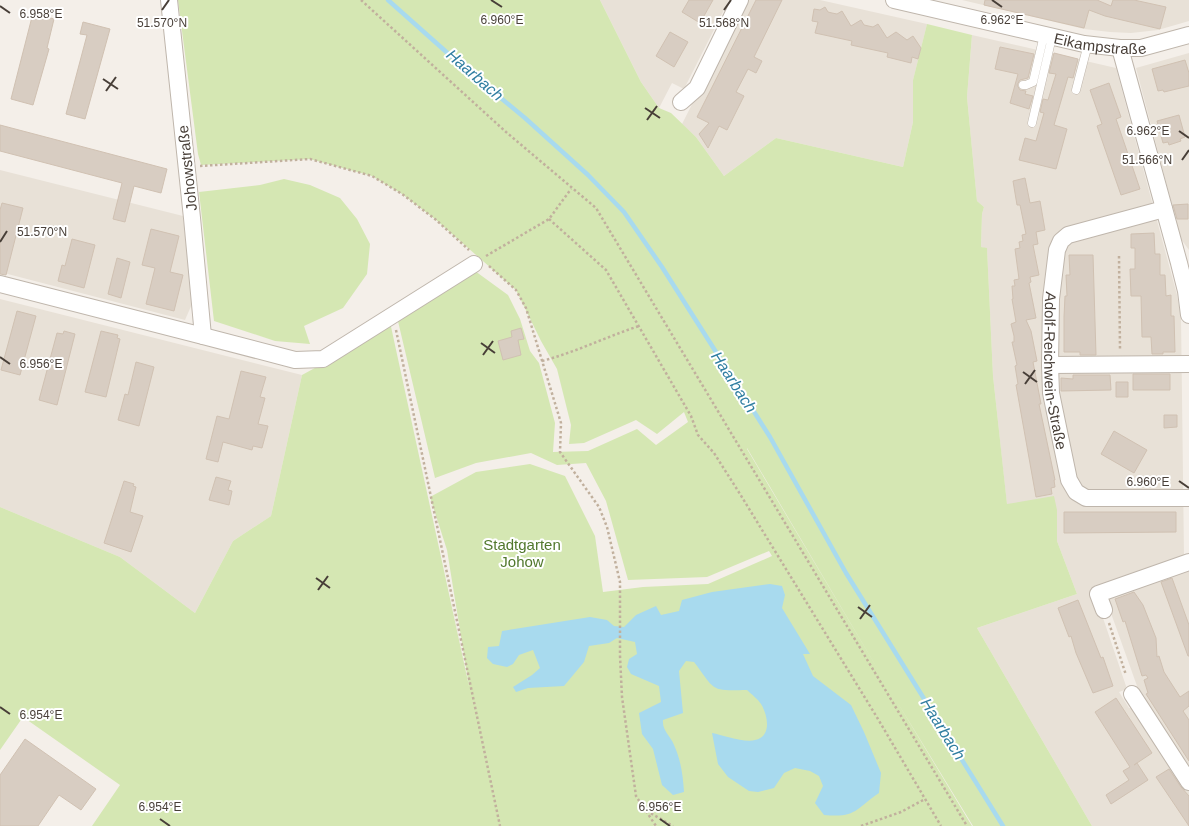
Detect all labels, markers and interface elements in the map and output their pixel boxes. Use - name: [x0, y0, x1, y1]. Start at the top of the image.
- text: 6.958°E: [20, 7, 62, 21]
- text: 6.960°E: [481, 13, 523, 27]
- text: 6.962°E: [981, 13, 1023, 27]
- text: 51.570°N: [137, 16, 187, 30]
- text: 51.568°N: [699, 16, 749, 30]
- street label: Eikampstraße: [1053, 29, 1148, 57]
- water label: Haarbach: [443, 46, 507, 104]
- street label: Johowstraße: [174, 124, 200, 212]
- text: 6.962°E: [1127, 124, 1169, 138]
- text: 51.566°N: [1122, 153, 1172, 167]
- text: 51.570°N: [17, 225, 67, 239]
- street label: Adolf-Reichwein-Straße: [1041, 291, 1071, 451]
- water label: Haarbach: [708, 348, 760, 416]
- text: 6.956°E: [20, 357, 62, 371]
- text: 6.960°E: [1127, 475, 1169, 489]
- park label: Stadtgarten Johow: [483, 536, 561, 570]
- water label: Haarbach: [917, 695, 969, 763]
- text: 6.954°E: [20, 708, 62, 722]
- text: 6.954°E: [139, 800, 181, 814]
- text: 6.956°E: [639, 800, 681, 814]

